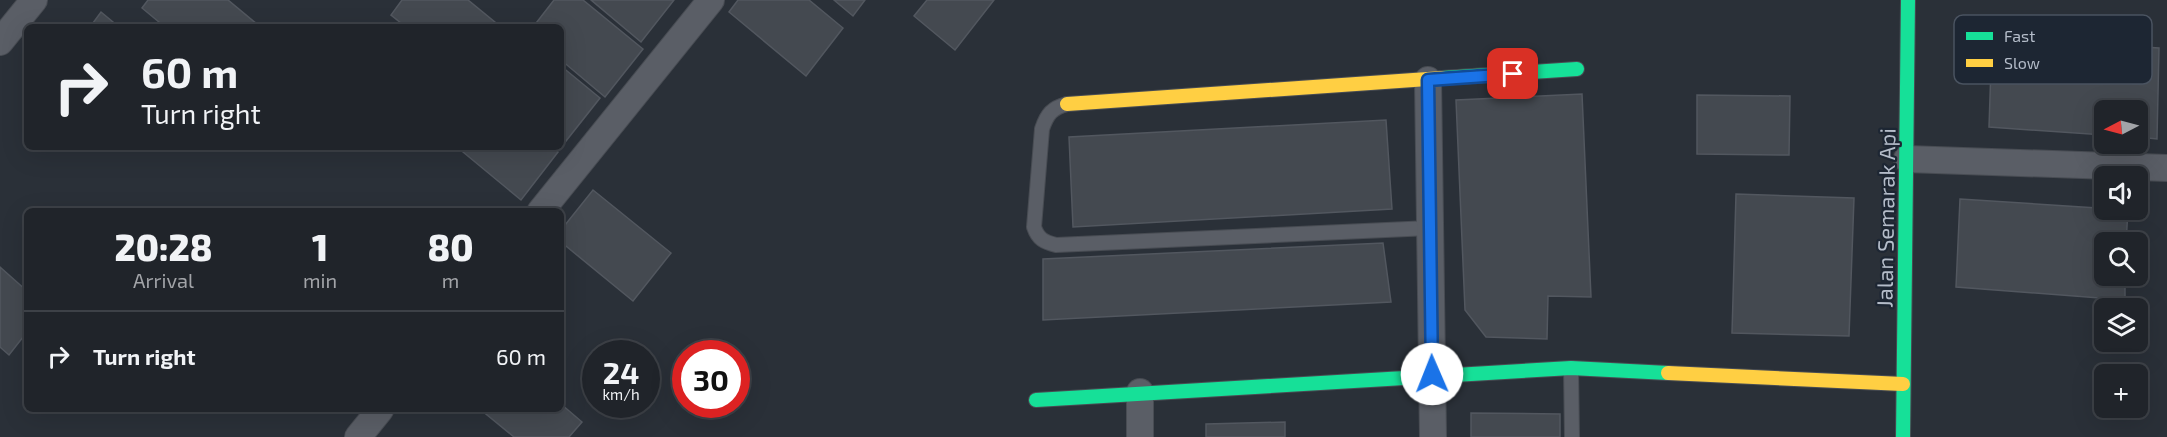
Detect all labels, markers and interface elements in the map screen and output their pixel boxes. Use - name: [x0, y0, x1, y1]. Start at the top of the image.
- legend: [1954, 15, 2152, 84]
- text: Fast: [2004, 26, 2035, 45]
- text: 60 m: [141, 46, 238, 96]
- icon: right: [42, 48, 120, 126]
- pin: [1487, 48, 1538, 99]
- text: Slow: [2004, 53, 2040, 72]
- icon: arrive: [1496, 57, 1529, 90]
- text: Turn right: [141, 97, 261, 129]
- north arrow: [2094, 100, 2148, 154]
- map controls: [2094, 100, 2148, 418]
- street label: Jalan Semarak Api: [1870, 128, 1900, 308]
- button: sound: [2094, 166, 2148, 220]
- text: 20:28: [114, 225, 213, 268]
- text: 1: [312, 225, 328, 268]
- text: 80: [428, 225, 474, 268]
- button: search: [2094, 232, 2148, 286]
- text: Arrival: [133, 268, 194, 292]
- text: min: [303, 268, 337, 292]
- text: m: [442, 268, 459, 292]
- button: layers: [2094, 298, 2148, 352]
- icon: right: [42, 340, 75, 373]
- speed limit sign: 30: [672, 340, 750, 418]
- position arrow: [1400, 342, 1464, 406]
- text: Turn right: [93, 343, 195, 369]
- text: 60 m: [496, 343, 546, 369]
- text: 24: [603, 354, 639, 390]
- button: +: [2094, 364, 2148, 418]
- text: km/h: [602, 385, 640, 403]

